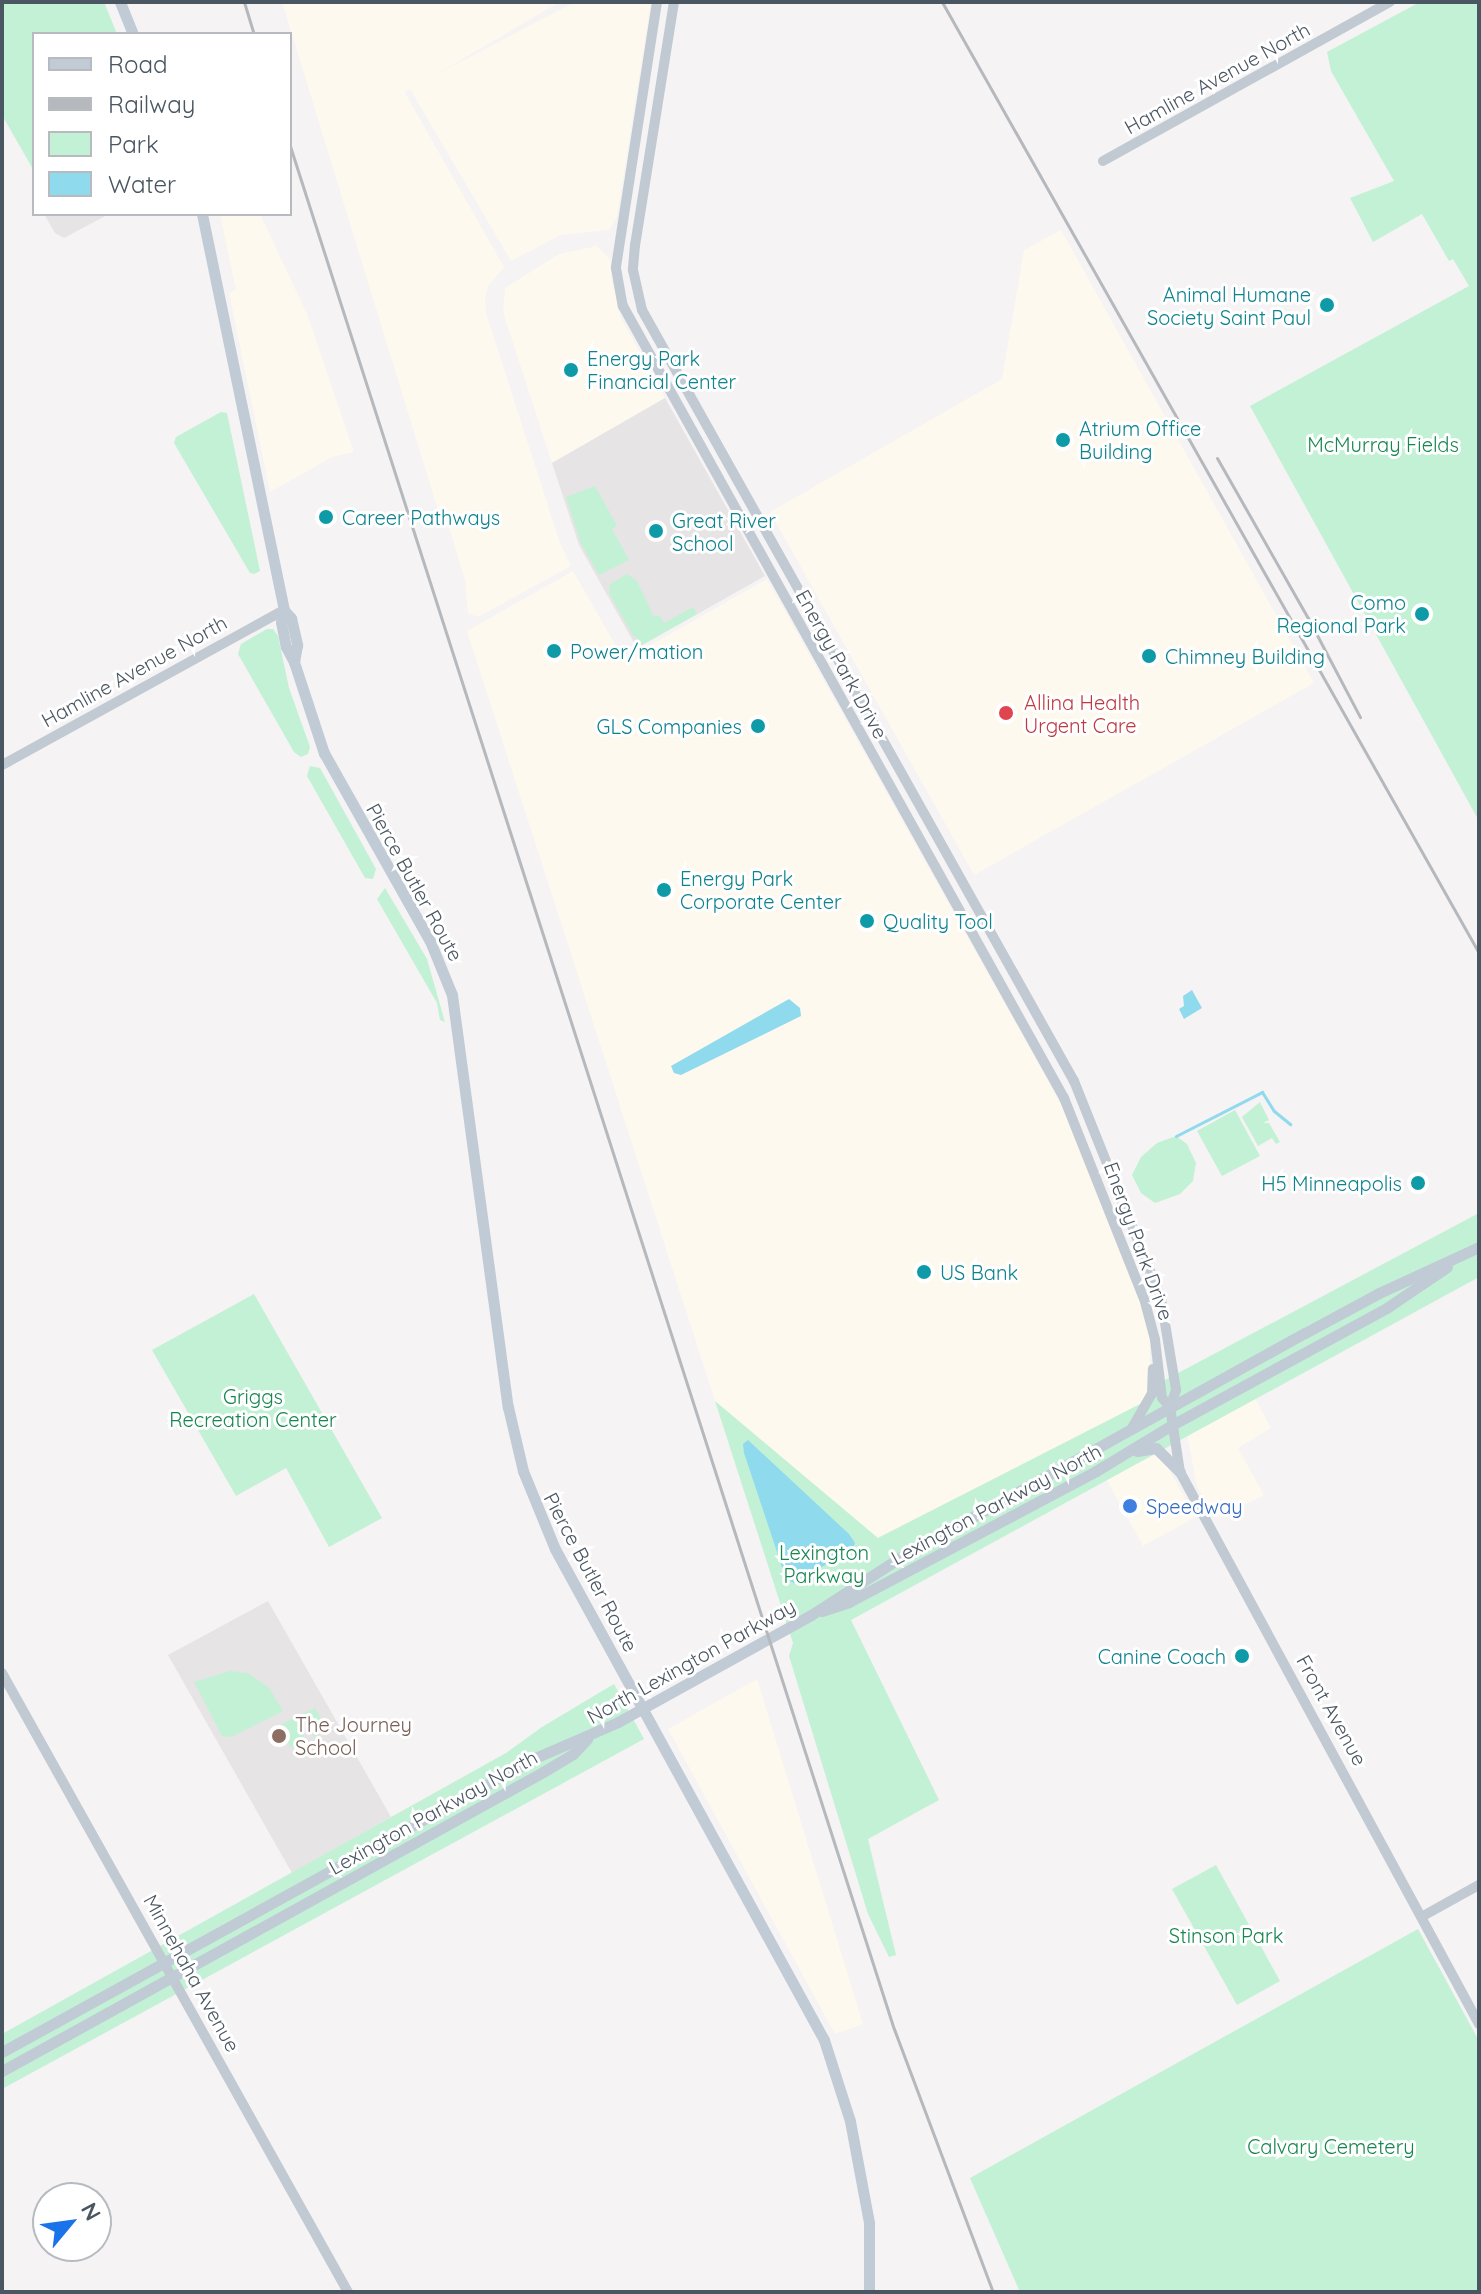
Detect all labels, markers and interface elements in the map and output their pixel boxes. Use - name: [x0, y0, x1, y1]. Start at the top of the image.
- street label: Hamline Avenue North: [1120, 17, 1314, 139]
- legend: [32, 32, 292, 216]
- text: Road: [108, 49, 168, 79]
- text: Railway: [108, 89, 195, 119]
- text: Park: [108, 129, 159, 159]
- text: Water: [108, 169, 176, 199]
- place label: Animal Humane Society Saint Paul: [1147, 282, 1311, 329]
- marker: Animal Humane Society Saint Paul: [1318, 296, 1336, 314]
- place label: Energy Park Financial Center: [587, 346, 736, 393]
- marker: Energy Park Financial Center: [562, 361, 580, 379]
- place label: Atrium Office Building: [1079, 416, 1201, 463]
- marker: Atrium Office Building: [1054, 431, 1072, 449]
- park label: McMurray Fields: [1307, 432, 1459, 456]
- place label: Career Pathways: [342, 505, 500, 529]
- marker: Career Pathways: [317, 508, 335, 526]
- place label: Great River School: [672, 508, 776, 555]
- marker: Great River School: [647, 522, 665, 540]
- street label: Energy Park Drive: [791, 585, 893, 743]
- place label: Como Regional Park: [1277, 590, 1406, 637]
- marker: Como Regional Park: [1413, 605, 1431, 623]
- street label: Hamline Avenue North: [37, 610, 231, 732]
- place label: Power/mation: [570, 639, 703, 663]
- marker: Power/mation: [545, 642, 563, 660]
- place label: Chimney Building: [1165, 644, 1325, 668]
- marker: Chimney Building: [1140, 647, 1158, 665]
- place label: Allina Health Urgent Care: [1024, 690, 1140, 737]
- marker: Allina Health Urgent Care: [995, 702, 1017, 724]
- place label: GLS Companies: [597, 714, 742, 738]
- marker: GLS Companies: [749, 717, 767, 735]
- street label: Pierce Butler Route: [362, 799, 468, 965]
- place label: Energy Park Corporate Center: [680, 866, 842, 913]
- marker: Energy Park Corporate Center: [655, 881, 673, 899]
- place label: Quality Tool: [883, 909, 993, 933]
- marker: Quality Tool: [858, 912, 876, 930]
- street label: Energy Park Drive: [1099, 1158, 1179, 1324]
- place label: H5 Minneapolis: [1261, 1171, 1402, 1195]
- marker: H5 Minneapolis: [1409, 1174, 1427, 1192]
- place label: US Bank: [940, 1260, 1018, 1284]
- marker: US Bank: [915, 1263, 933, 1281]
- park label: Griggs Recreation Center: [169, 1385, 337, 1432]
- street label: Lexington Parkway North: [887, 1438, 1105, 1570]
- street label: Pierce Butler Route: [539, 1488, 643, 1656]
- place label: Speedway: [1146, 1494, 1243, 1518]
- marker: Speedway: [1121, 1497, 1139, 1515]
- park label: Lexington Parkway: [779, 1541, 869, 1588]
- street label: North Lexington Parkway: [583, 1594, 799, 1728]
- place label: Canine Coach: [1098, 1644, 1226, 1668]
- marker: Canine Coach: [1233, 1647, 1251, 1665]
- street label: Front Avenue: [1292, 1651, 1372, 1769]
- place label: The Journey School: [295, 1712, 412, 1759]
- marker: The Journey School: [270, 1727, 288, 1745]
- street label: Lexington Parkway North: [325, 1745, 541, 1879]
- street label: Minnehaha Avenue: [139, 1890, 245, 2056]
- park label: Stinson Park: [1169, 1923, 1283, 1947]
- park label: Calvary Cemetery: [1247, 2134, 1415, 2158]
- north arrow: [32, 2182, 112, 2262]
- text: N: [75, 2197, 107, 2225]

